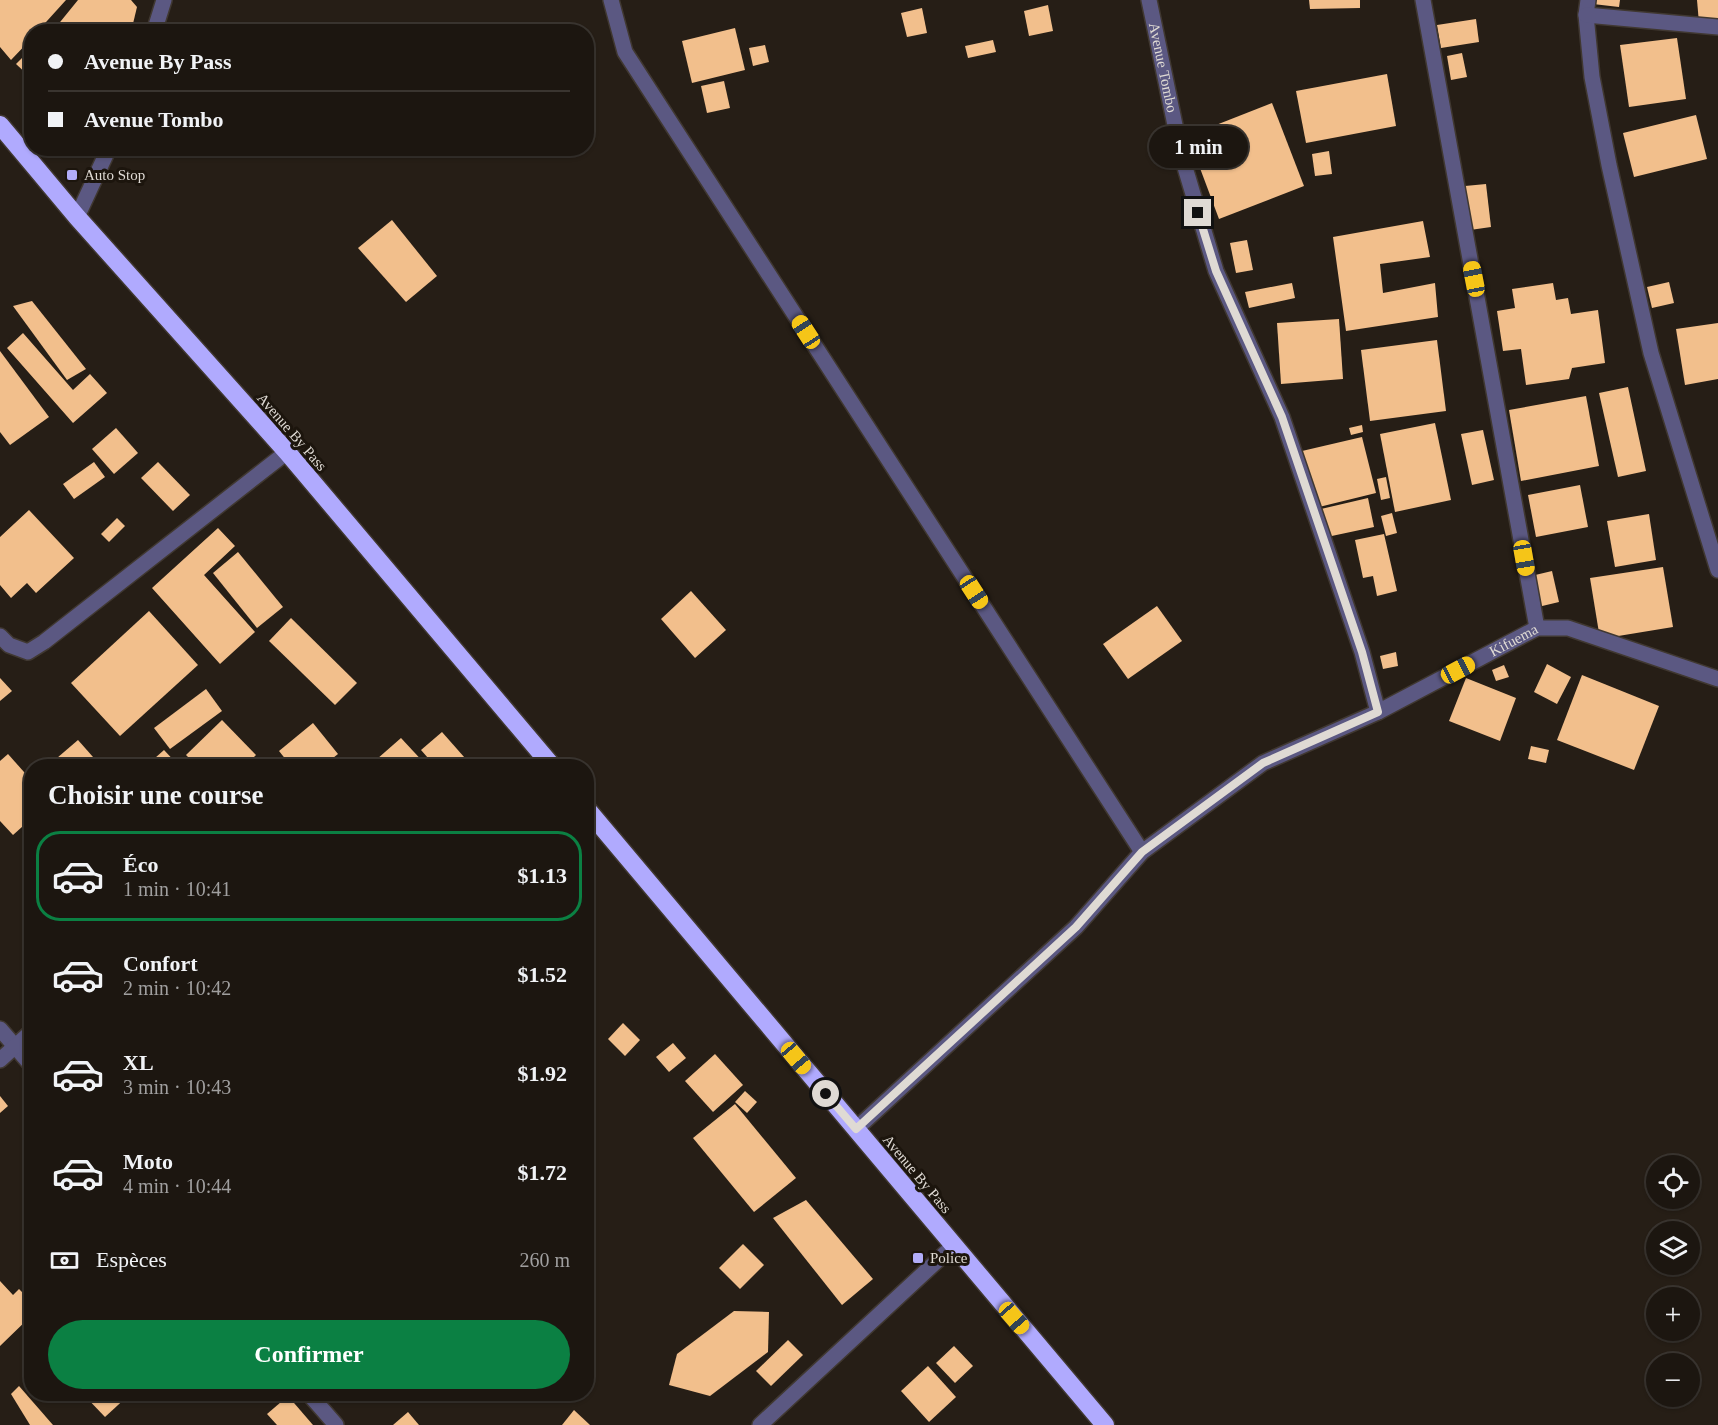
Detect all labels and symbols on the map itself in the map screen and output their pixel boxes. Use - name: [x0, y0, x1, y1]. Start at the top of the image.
- street label: Avenue Tombo: [1146, 21, 1180, 114]
- callout: 1 min: [1148, 126, 1248, 168]
- place label: Auto Stop: [84, 167, 145, 183]
- marker: Auto Stop: [65, 168, 79, 182]
- route end: [1184, 199, 1211, 226]
- car: [1462, 260, 1486, 298]
- car: [789, 312, 823, 352]
- street label: Avenue By Pass: [254, 390, 330, 474]
- car: [1512, 539, 1536, 577]
- car: [957, 572, 991, 612]
- street label: Kifuema: [1487, 621, 1541, 660]
- car: [1438, 654, 1478, 686]
- car: [778, 1038, 814, 1078]
- route start: [812, 1080, 839, 1107]
- street label: Avenue By Pass: [880, 1132, 954, 1217]
- place label: Police: [930, 1250, 968, 1266]
- marker: Police: [911, 1251, 925, 1265]
- car: [995, 1299, 1033, 1337]

